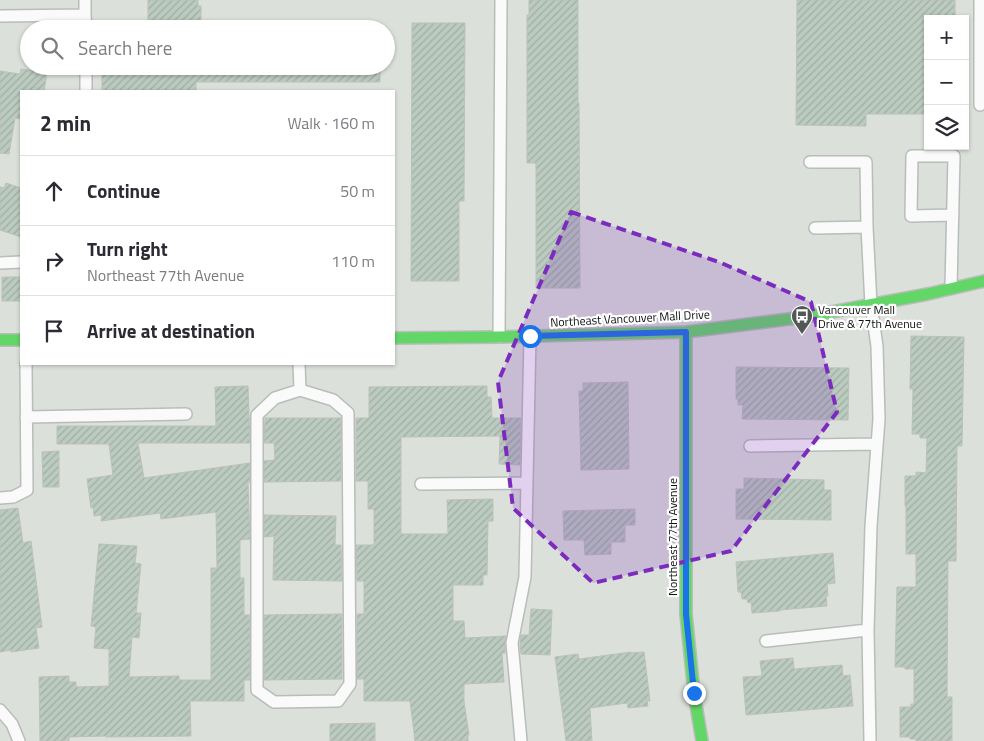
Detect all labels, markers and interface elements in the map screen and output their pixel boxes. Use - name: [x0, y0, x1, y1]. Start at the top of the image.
- map controls: [924, 15, 969, 150]
- button: +: [924, 15, 969, 60]
- search box: [20, 20, 395, 75]
- text: Search here: [78, 33, 172, 62]
- icon: search: [38, 34, 66, 62]
- button: −: [924, 60, 969, 105]
- button: layers: [924, 105, 969, 150]
- text: 2 min: [40, 107, 91, 139]
- text: Walk · 160 m: [287, 111, 375, 135]
- text: Continue: [87, 176, 160, 205]
- icon: ahead: [40, 177, 68, 205]
- text: 50 m: [340, 179, 375, 203]
- text: Turn right: [87, 234, 168, 263]
- icon: right: [40, 247, 68, 275]
- text: 110 m: [331, 249, 375, 273]
- text: Northeast 77th Avenue: [87, 263, 244, 287]
- place label: Vancouver Mall Drive & 77th Avenue: [818, 300, 922, 333]
- street label: Northeast Vancouver Mall Drive: [550, 304, 710, 332]
- bus stop icon: Vancouver Mall Drive & 77th Avenue: [790, 304, 814, 335]
- text: Arrive at destination: [87, 316, 255, 345]
- icon: arrive: [40, 317, 68, 345]
- route start: [519, 325, 542, 348]
- street label: Northeast 77th Avenue: [663, 478, 682, 596]
- route end: [683, 682, 706, 705]

